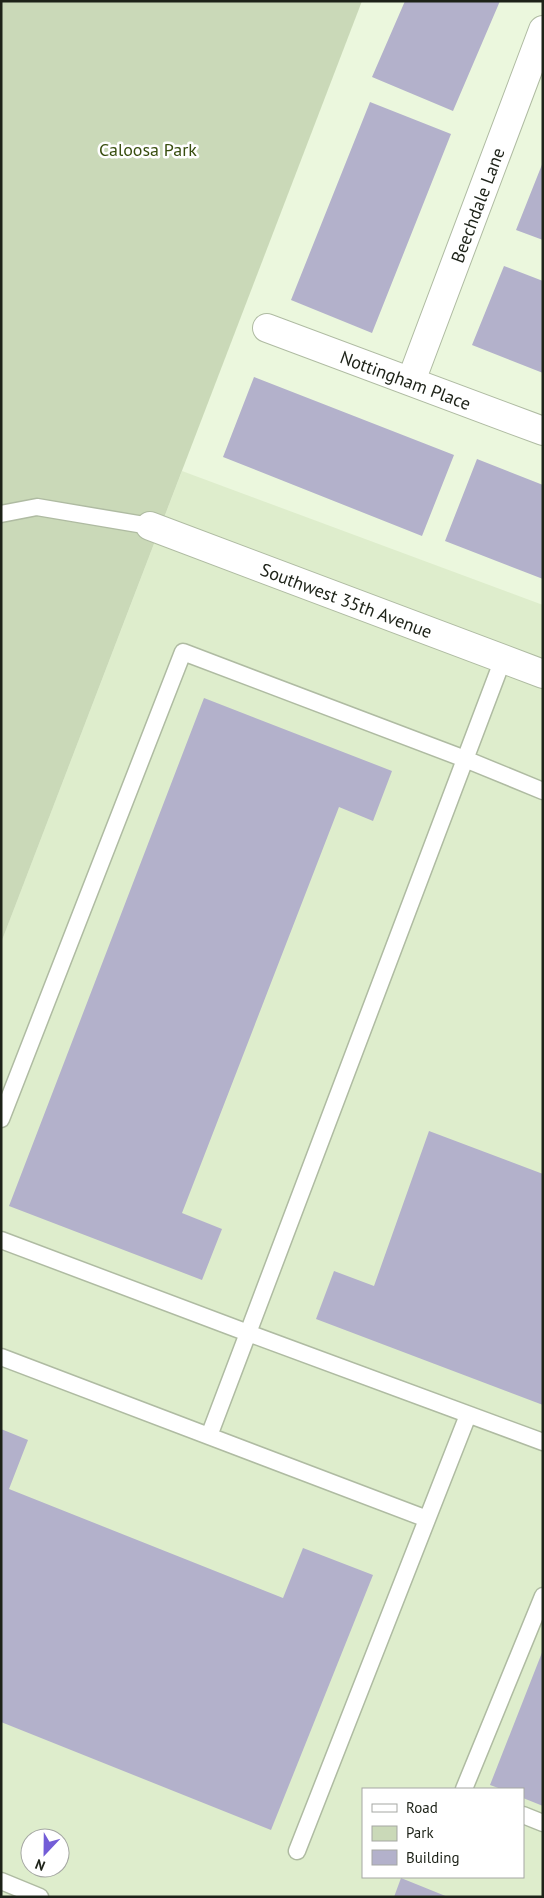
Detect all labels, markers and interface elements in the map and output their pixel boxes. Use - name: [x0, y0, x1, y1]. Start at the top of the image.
- park label: Caloosa Park: [99, 138, 197, 161]
- street label: Beechdale Lane: [445, 144, 509, 266]
- street label: Nottingham Place: [337, 345, 474, 415]
- street label: Southwest 35th Avenue: [257, 557, 436, 643]
- legend: [362, 1788, 524, 1878]
- text: Road: [406, 1798, 438, 1817]
- text: Park: [406, 1823, 434, 1842]
- north arrow: [20, 1828, 70, 1878]
- text: Building: [406, 1848, 460, 1867]
- text: N: [32, 1855, 48, 1875]

